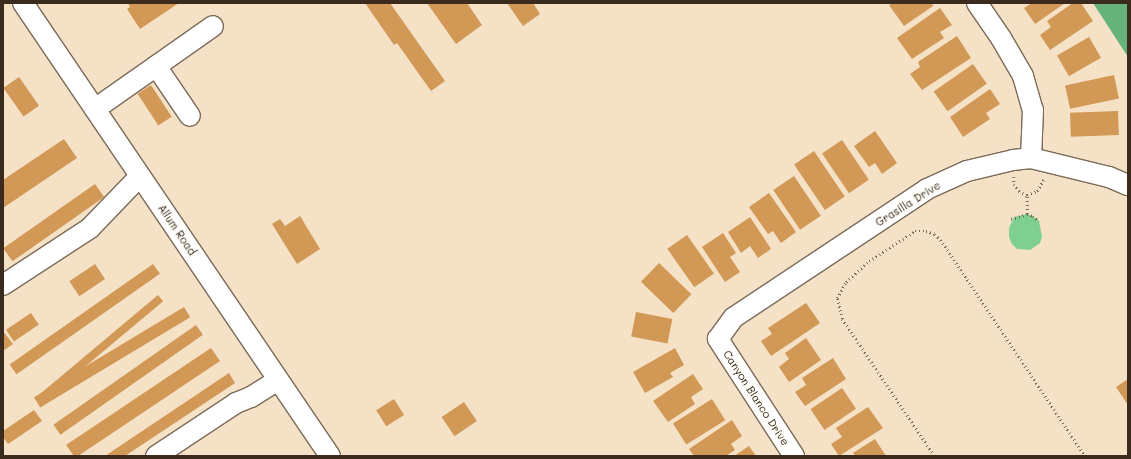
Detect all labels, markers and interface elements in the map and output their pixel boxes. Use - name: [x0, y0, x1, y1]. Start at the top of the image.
- street label: Grasilla Drive: [873, 179, 943, 229]
- street label: Allum Road: [155, 202, 199, 258]
- street label: Canyon Blanco Drive: [720, 348, 792, 448]

